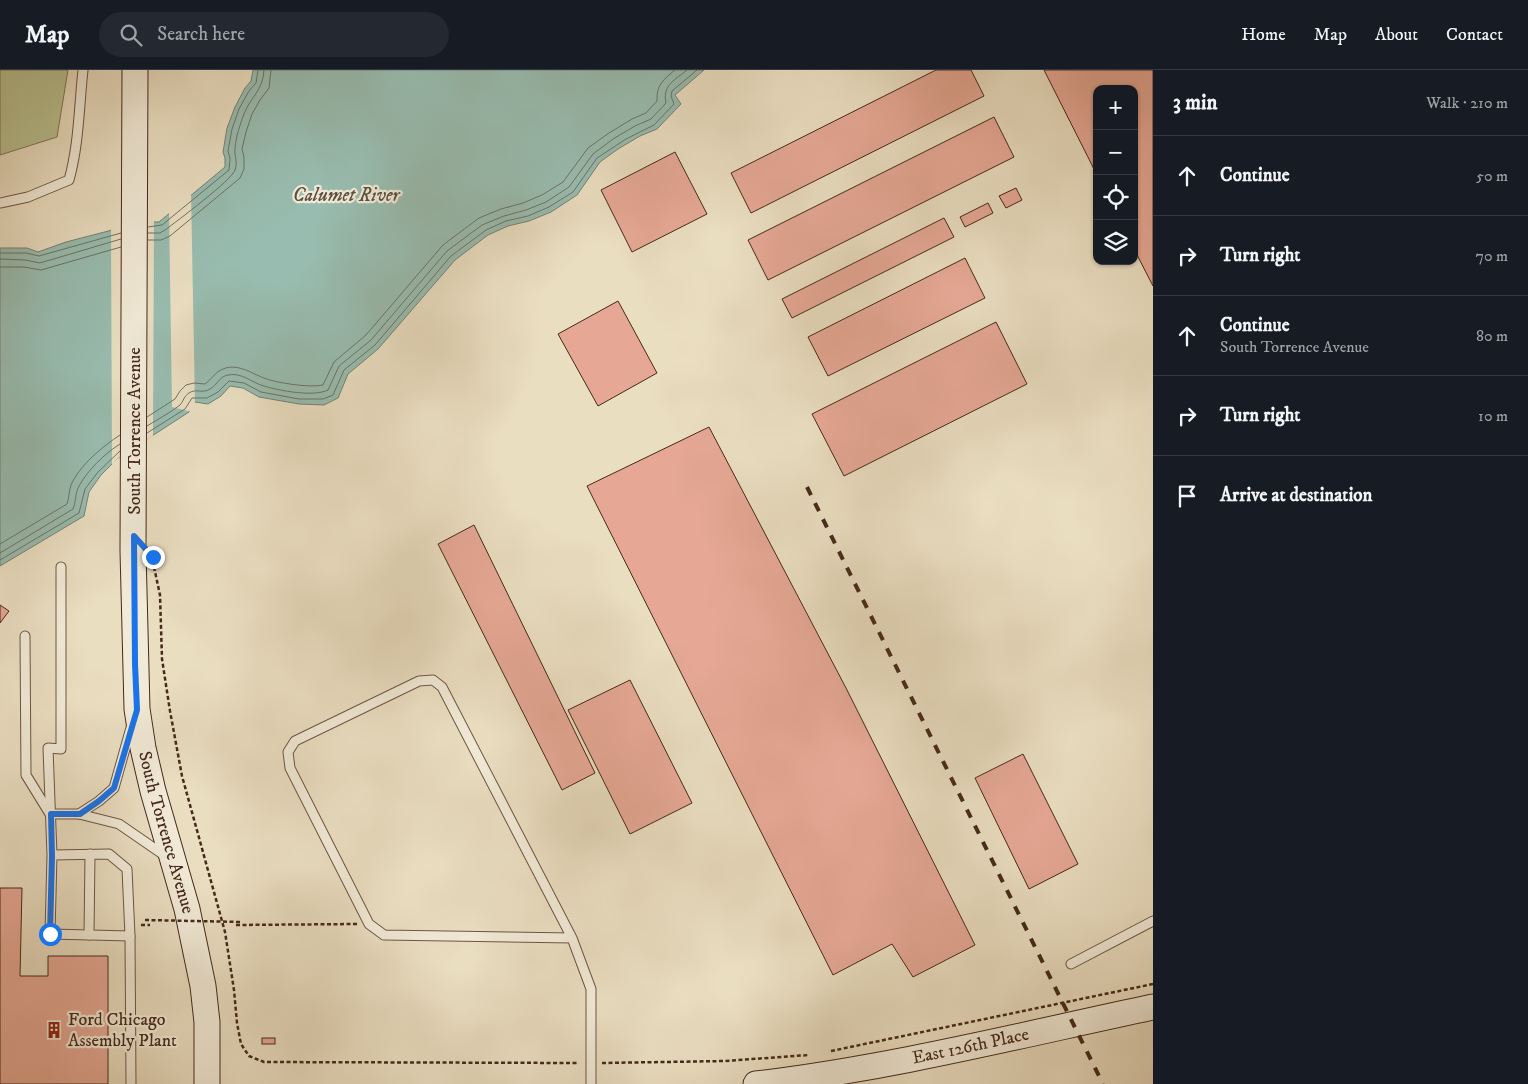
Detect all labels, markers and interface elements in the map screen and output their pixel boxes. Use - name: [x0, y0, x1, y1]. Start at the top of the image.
- search box: [99, 12, 449, 57]
- text: Map: [25, 20, 69, 50]
- icon: search: [117, 21, 145, 49]
- text: Search here: [157, 23, 245, 46]
- text: Home: [1241, 24, 1286, 46]
- text: Map: [1314, 24, 1347, 46]
- text: About: [1375, 24, 1418, 46]
- text: Contact: [1446, 24, 1503, 46]
- map controls: [1093, 85, 1138, 265]
- button: +: [1093, 85, 1138, 130]
- text: 3 min: [1173, 90, 1218, 116]
- text: Walk · 210 m: [1426, 93, 1508, 113]
- button: −: [1093, 130, 1138, 175]
- icon: ahead: [1173, 162, 1201, 190]
- text: Continue: [1220, 164, 1290, 187]
- text: 50 m: [1476, 166, 1508, 186]
- button: locate: [1093, 175, 1138, 220]
- water label: Calumet River: [293, 184, 401, 207]
- button: layers: [1093, 220, 1138, 265]
- icon: right: [1173, 242, 1201, 270]
- text: Turn right: [1220, 244, 1300, 267]
- text: 70 m: [1476, 246, 1508, 266]
- text: Continue: [1220, 314, 1290, 337]
- icon: ahead: [1173, 322, 1201, 350]
- text: 80 m: [1476, 326, 1508, 346]
- text: South Torrence Avenue: [1220, 337, 1369, 357]
- street label: South Torrence Avenue: [124, 347, 146, 515]
- icon: right: [1173, 402, 1201, 430]
- text: Turn right: [1220, 404, 1300, 427]
- text: 10 m: [1478, 406, 1508, 426]
- icon: arrive: [1173, 482, 1201, 510]
- text: Arrive at destination: [1220, 484, 1372, 507]
- route end: [142, 546, 165, 569]
- street label: South Torrence Avenue: [133, 749, 199, 916]
- route start: [39, 923, 62, 946]
- place label: Ford Chicago Assembly Plant: [68, 1009, 177, 1052]
- building icon: Ford Chicago Assembly Plant: [44, 1020, 64, 1040]
- street label: East 126th Place: [910, 1023, 1031, 1069]

